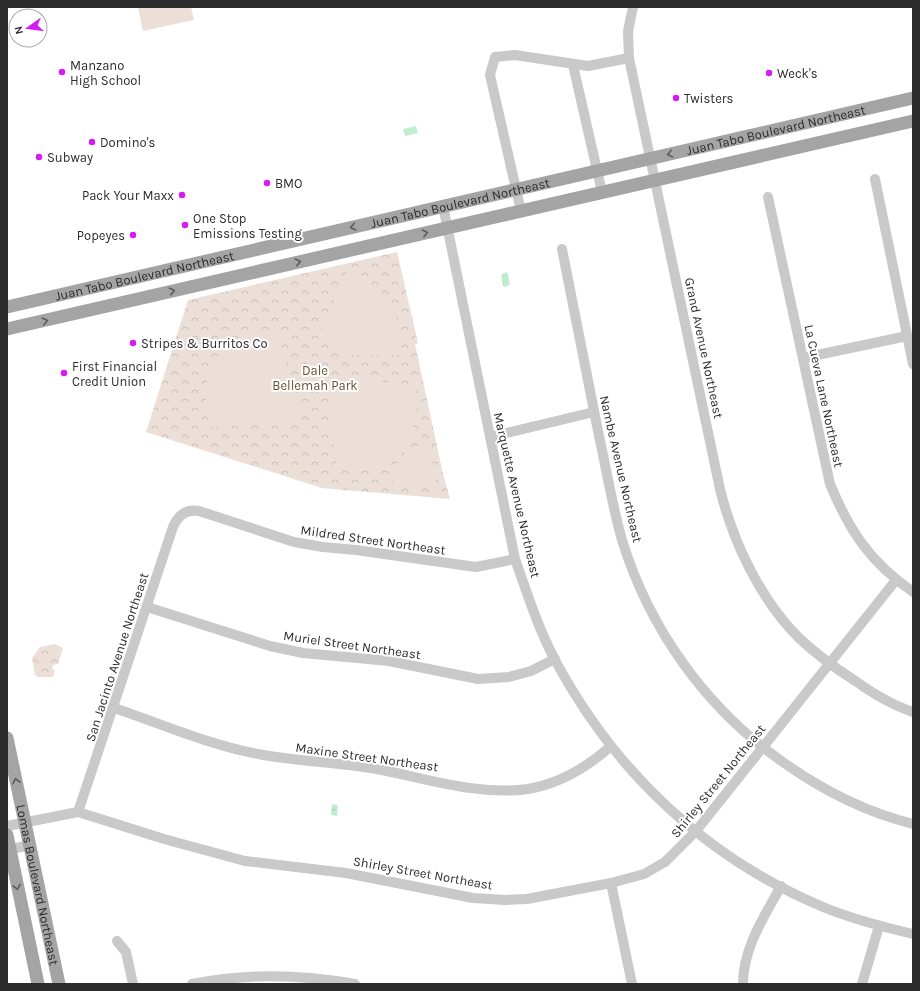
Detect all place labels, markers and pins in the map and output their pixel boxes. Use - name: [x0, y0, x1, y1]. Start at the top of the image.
- place label: Manzano High School: [70, 58, 141, 88]
- place label: Weck's: [777, 66, 818, 81]
- marker: Manzano High School: [57, 67, 67, 77]
- marker: Weck's: [764, 68, 774, 78]
- place label: Twisters: [684, 91, 734, 106]
- marker: Twisters: [671, 93, 681, 103]
- place label: Domino's: [100, 135, 155, 150]
- marker: Domino's: [87, 137, 97, 147]
- place label: Subway: [47, 150, 93, 165]
- marker: Subway: [34, 152, 44, 162]
- place label: BMO: [275, 176, 302, 191]
- marker: BMO: [262, 178, 272, 188]
- place label: Pack Your Maxx: [82, 188, 174, 203]
- marker: Pack Your Maxx: [177, 190, 187, 200]
- place label: One Stop Emissions Testing: [193, 211, 302, 241]
- marker: One Stop Emissions Testing: [180, 220, 190, 230]
- place label: Popeyes: [77, 228, 125, 243]
- marker: Popeyes: [128, 230, 138, 240]
- place label: Stripes & Burritos Co: [141, 336, 268, 351]
- marker: Stripes & Burritos Co: [128, 338, 138, 348]
- place label: First Financial Credit Union: [72, 359, 157, 389]
- marker: First Financial Credit Union: [59, 368, 69, 378]

